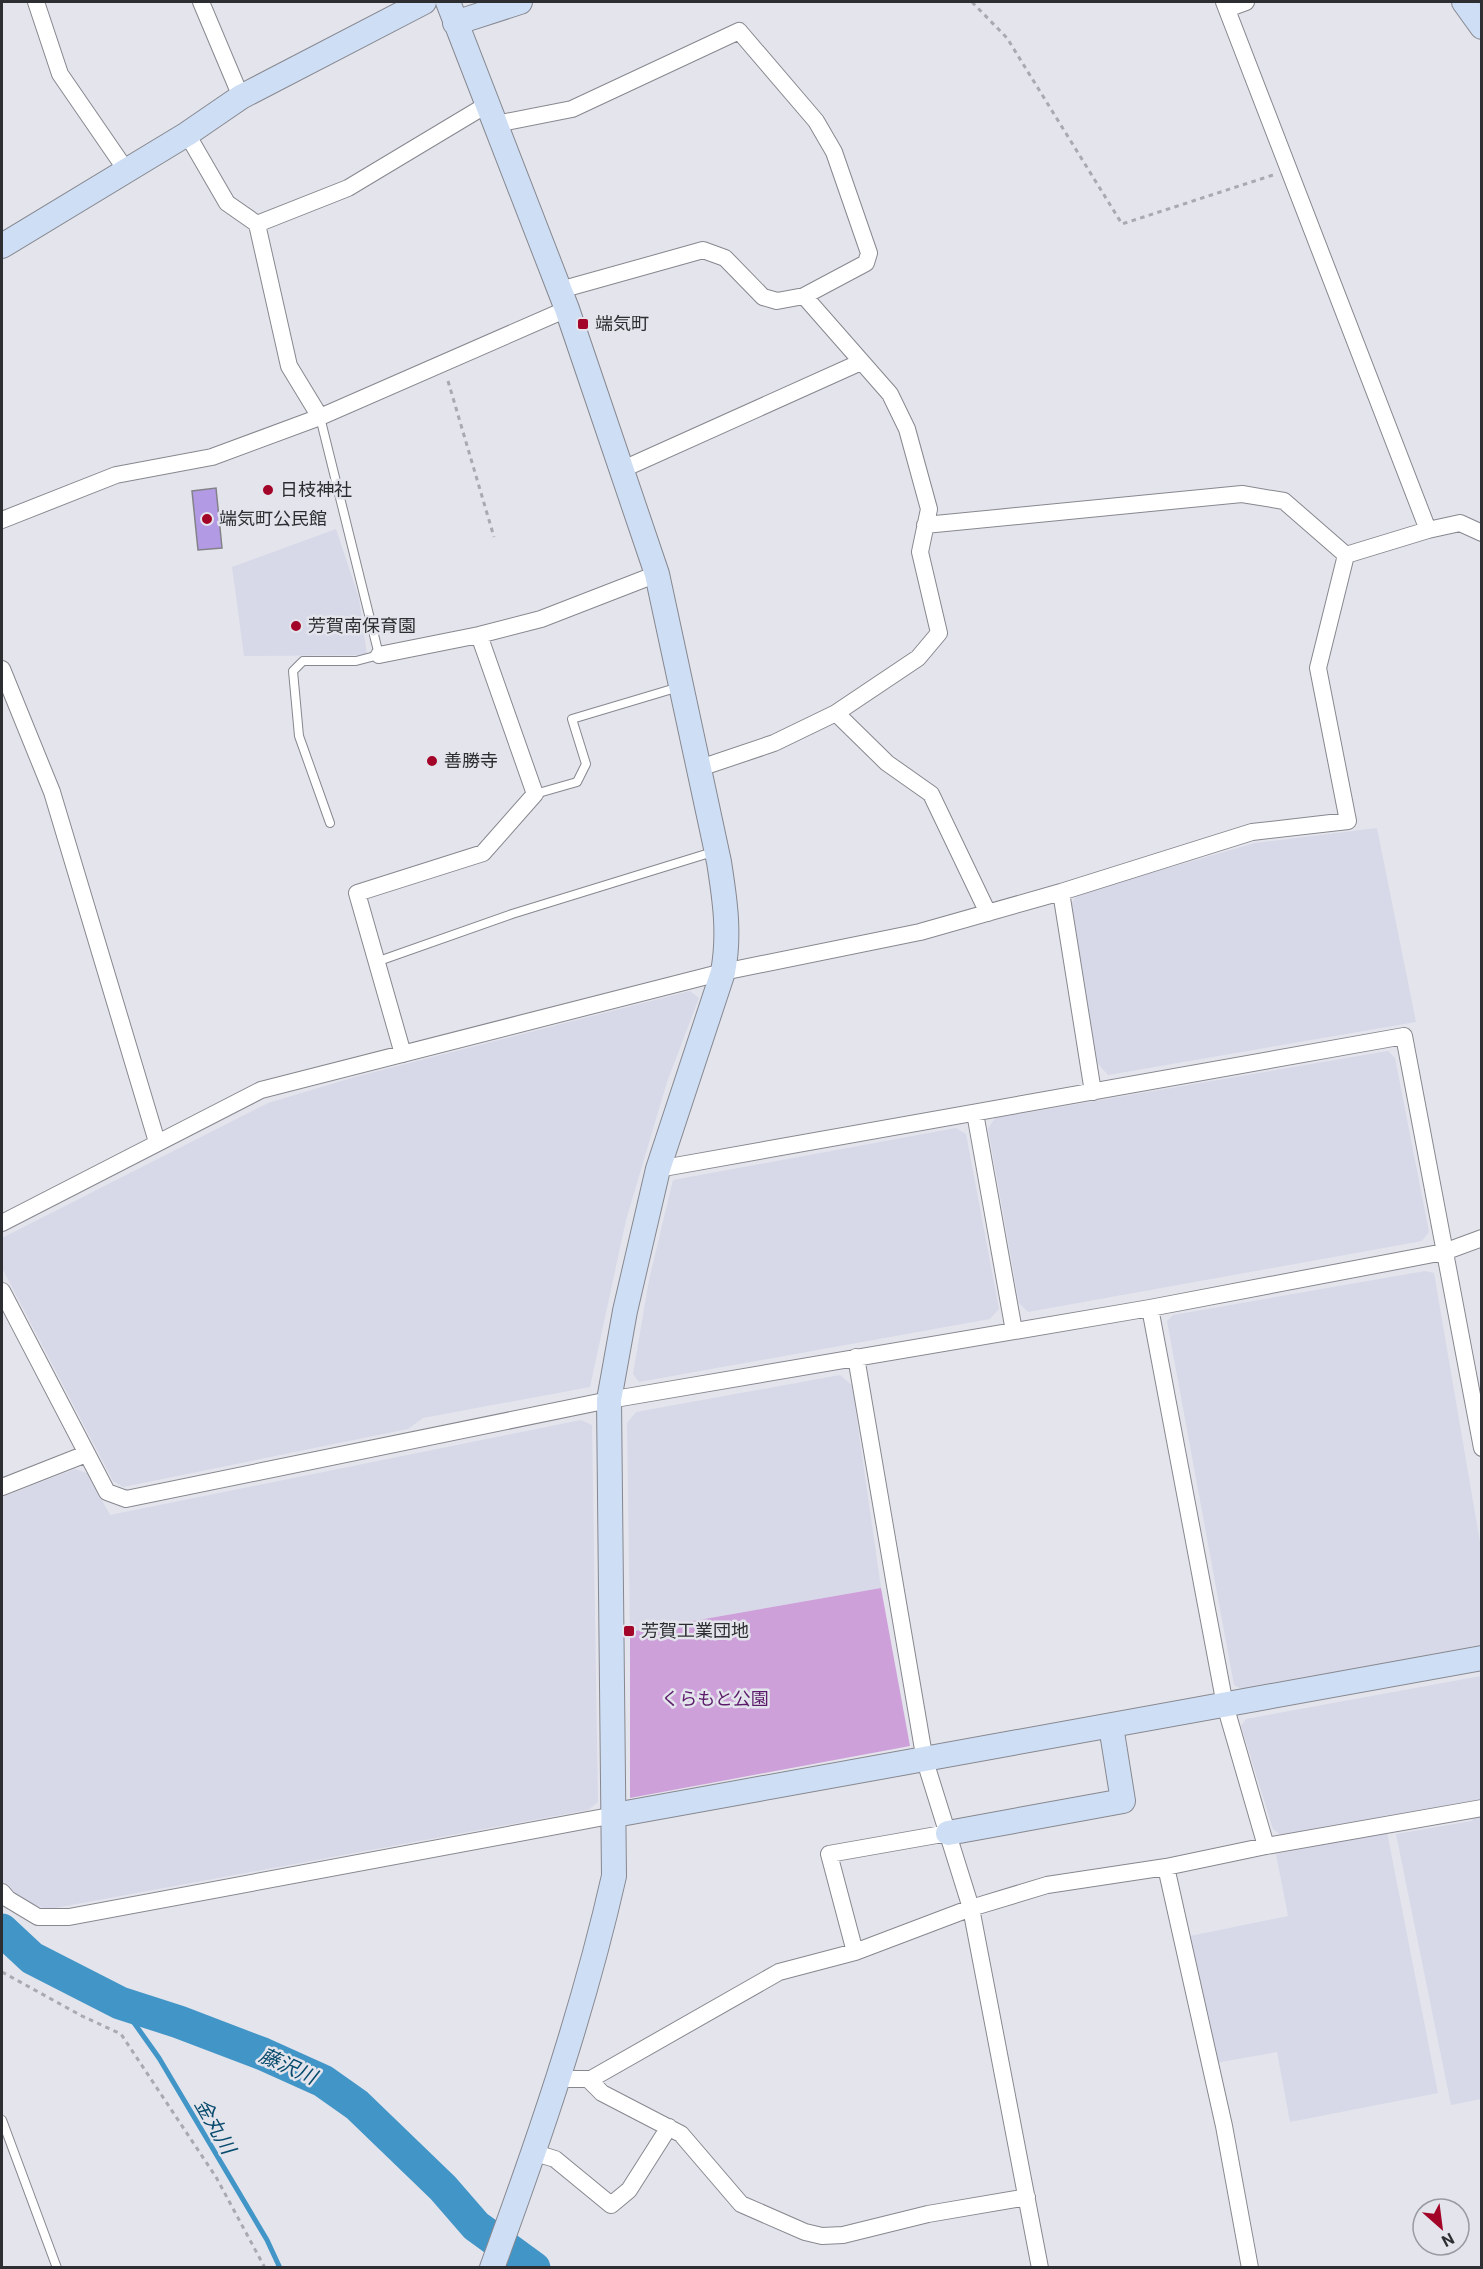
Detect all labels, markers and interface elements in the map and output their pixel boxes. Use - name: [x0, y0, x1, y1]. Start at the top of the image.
- place label: 端気町: [595, 313, 649, 334]
- marker: 端気町: [576, 317, 590, 331]
- place label: 日枝神社: [280, 479, 352, 500]
- marker: 日枝神社: [261, 483, 275, 497]
- place label: 端気町公民館: [219, 508, 327, 529]
- marker: 端気町公民館: [200, 512, 214, 526]
- place label: 芳賀南保育園: [308, 615, 416, 636]
- marker: 芳賀南保育園: [289, 619, 303, 633]
- place label: 善勝寺: [444, 750, 498, 771]
- marker: 善勝寺: [425, 754, 439, 768]
- place label: 芳賀工業団地: [641, 1620, 749, 1641]
- marker: 芳賀工業団地: [622, 1624, 636, 1638]
- park label: くらもと公園: [661, 1688, 769, 1709]
- water label: 藤沢川: [256, 2043, 322, 2090]
- water label: 金丸川: [190, 2094, 241, 2160]
- north arrow: [1411, 2197, 1471, 2257]
- text: N: [1438, 2229, 1457, 2251]

